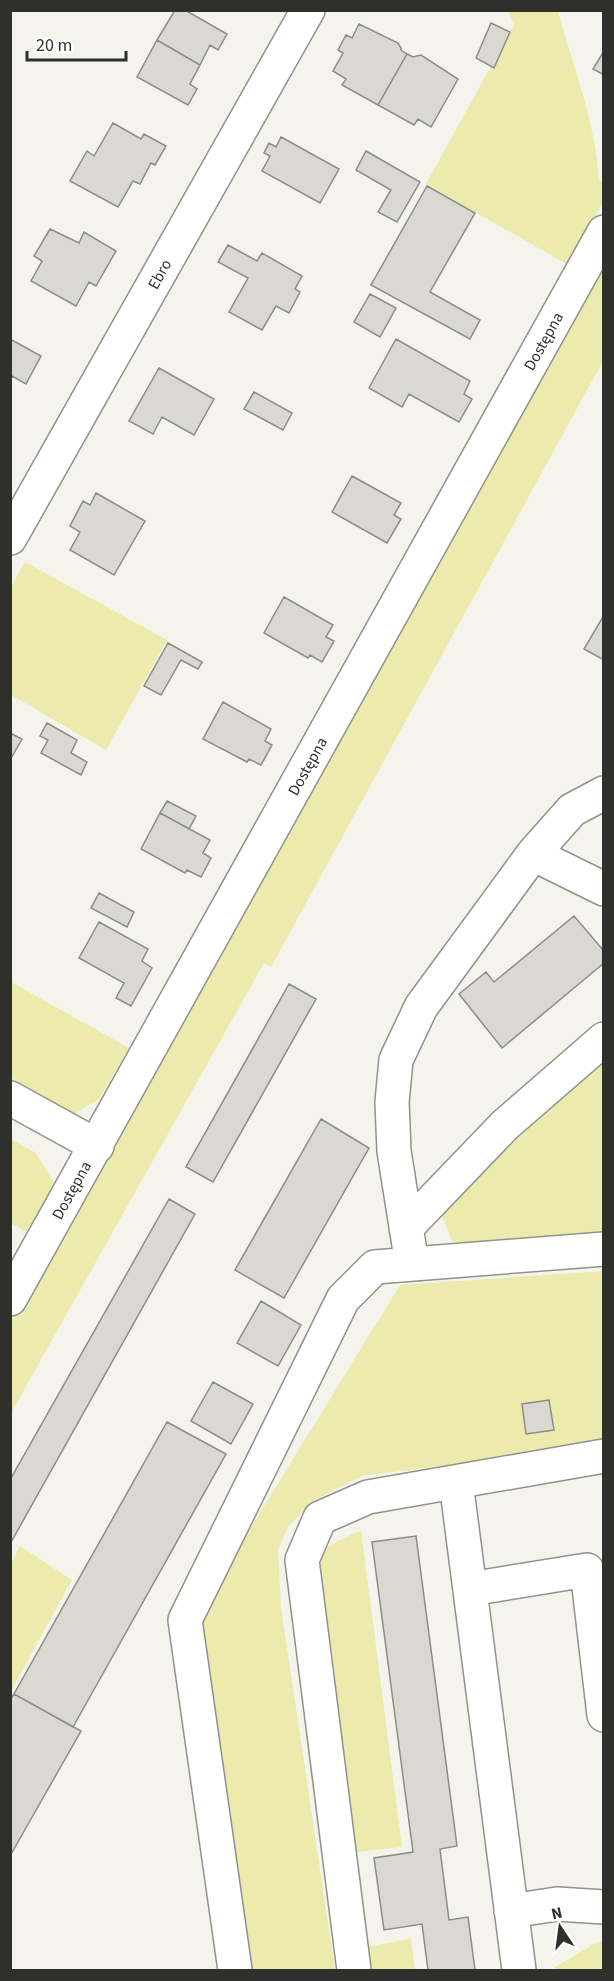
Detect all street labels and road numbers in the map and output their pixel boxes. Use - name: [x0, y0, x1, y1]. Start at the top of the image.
- street label: Ebro: [143, 255, 177, 294]
- street label: Dostępna: [519, 308, 569, 375]
- street label: Dostępna: [283, 733, 333, 800]
- street label: Dostępna: [47, 1157, 97, 1224]

